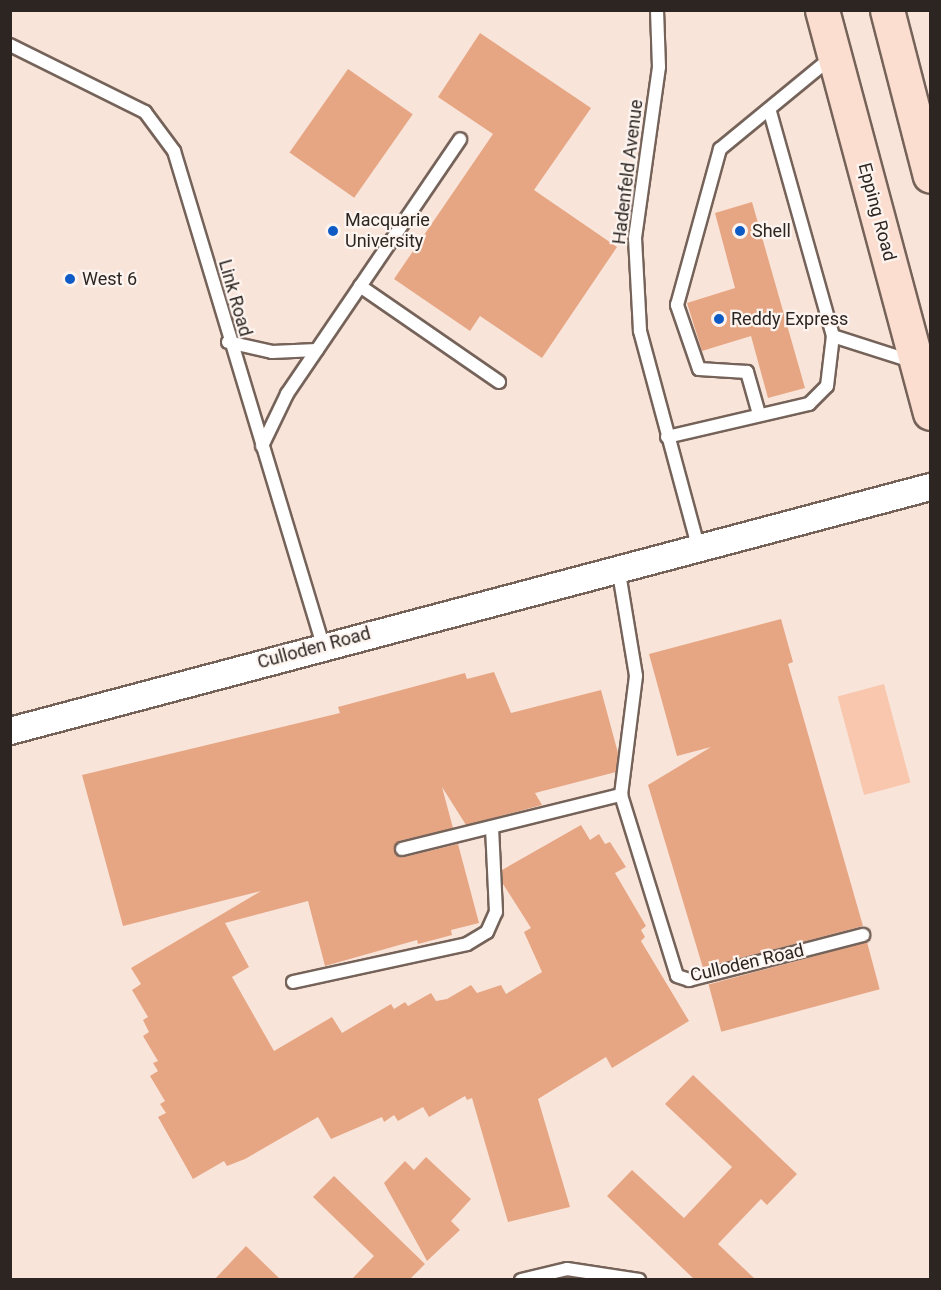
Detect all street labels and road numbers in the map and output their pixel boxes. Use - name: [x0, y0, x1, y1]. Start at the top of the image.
- street label: Hadenfeld Avenue: [608, 98, 648, 246]
- street label: Epping Road: [854, 161, 900, 263]
- street label: Link Road: [214, 257, 256, 339]
- street label: Culloden Road: [255, 623, 373, 673]
- street label: Culloden Road: [688, 939, 806, 987]

